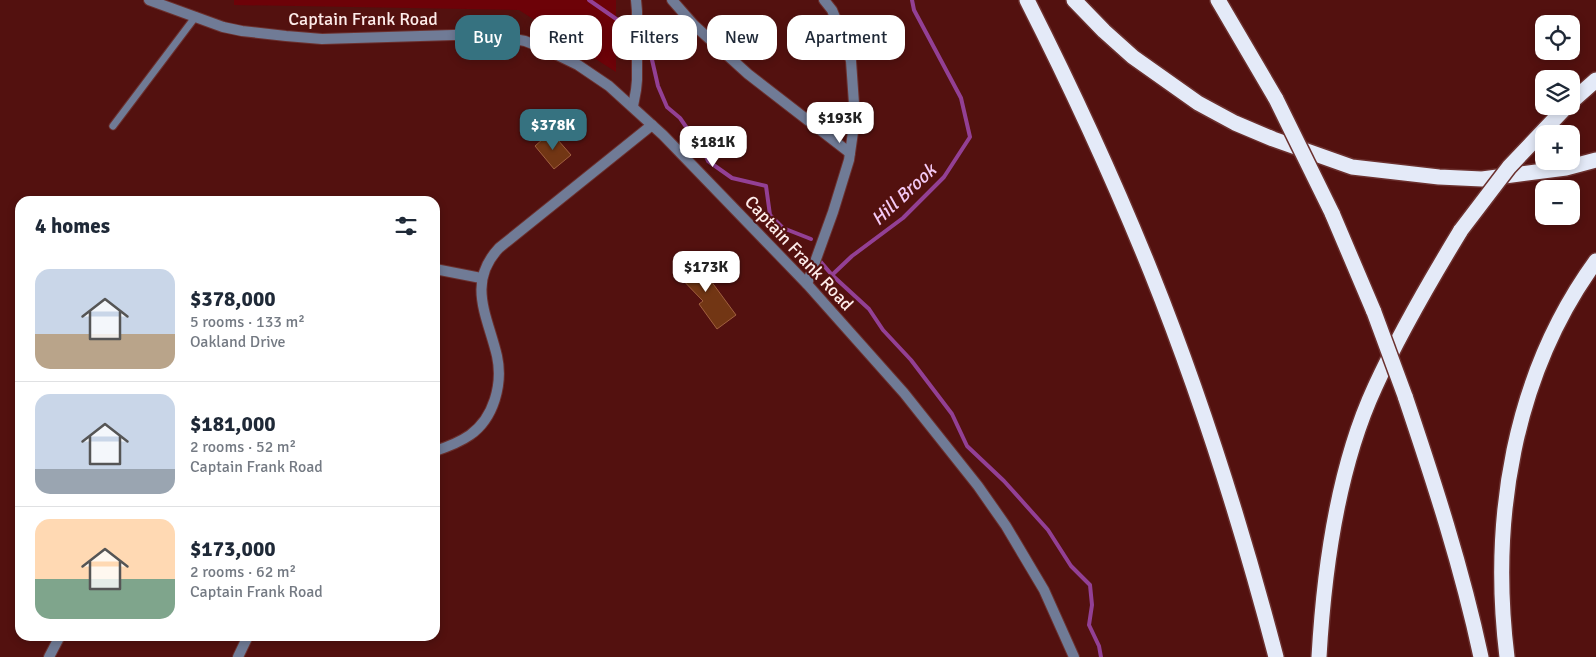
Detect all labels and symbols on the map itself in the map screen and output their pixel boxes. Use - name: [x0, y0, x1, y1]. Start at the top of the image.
- street label: Captain Frank Road: [288, 8, 438, 30]
- pin: $193K: [805, 102, 875, 144]
- pin: $378K: [518, 108, 588, 151]
- pin: $181K: [678, 126, 748, 168]
- water label: Hill Brook: [866, 158, 942, 231]
- street label: Captain Frank Road: [740, 191, 858, 315]
- pin: $173K: [671, 250, 741, 293]

